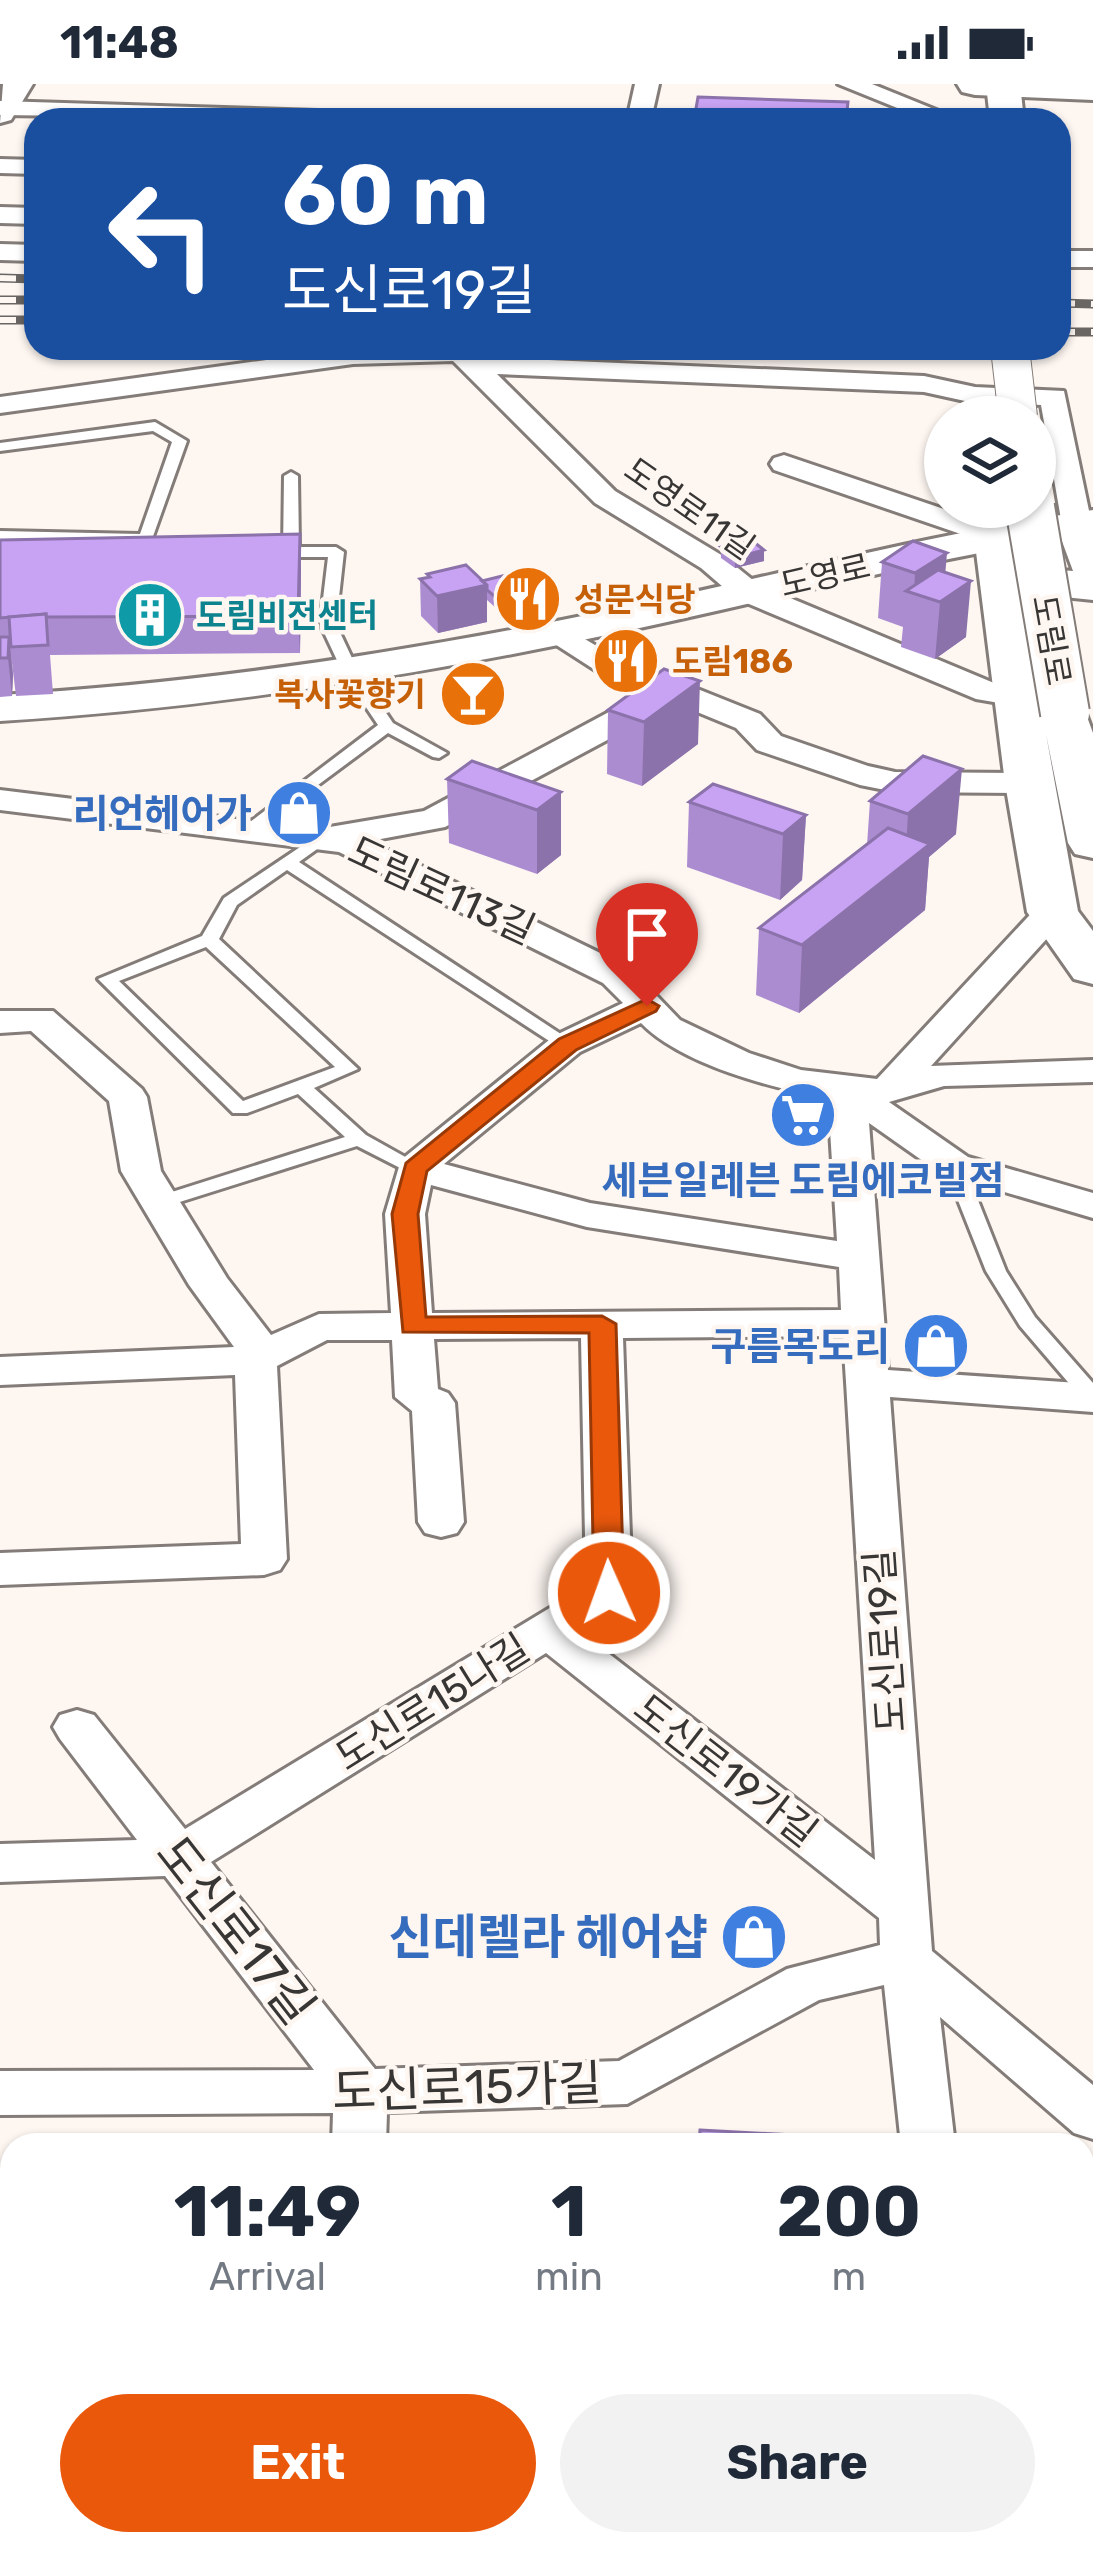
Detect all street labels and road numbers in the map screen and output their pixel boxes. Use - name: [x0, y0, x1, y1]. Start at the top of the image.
- street label: 도영로11길: [617, 450, 762, 567]
- street label: 도영로: [776, 546, 874, 605]
- street label: 도림로: [1024, 592, 1079, 688]
- street label: 도림로113길: [341, 828, 542, 954]
- street label: 도신로19길: [857, 1548, 915, 1734]
- street label: 도신로15나길: [327, 1625, 538, 1780]
- street label: 도신로19가길: [625, 1685, 826, 1856]
- street label: 도신로17길: [145, 1825, 326, 2035]
- street label: 도신로15가길: [331, 2054, 603, 2121]

